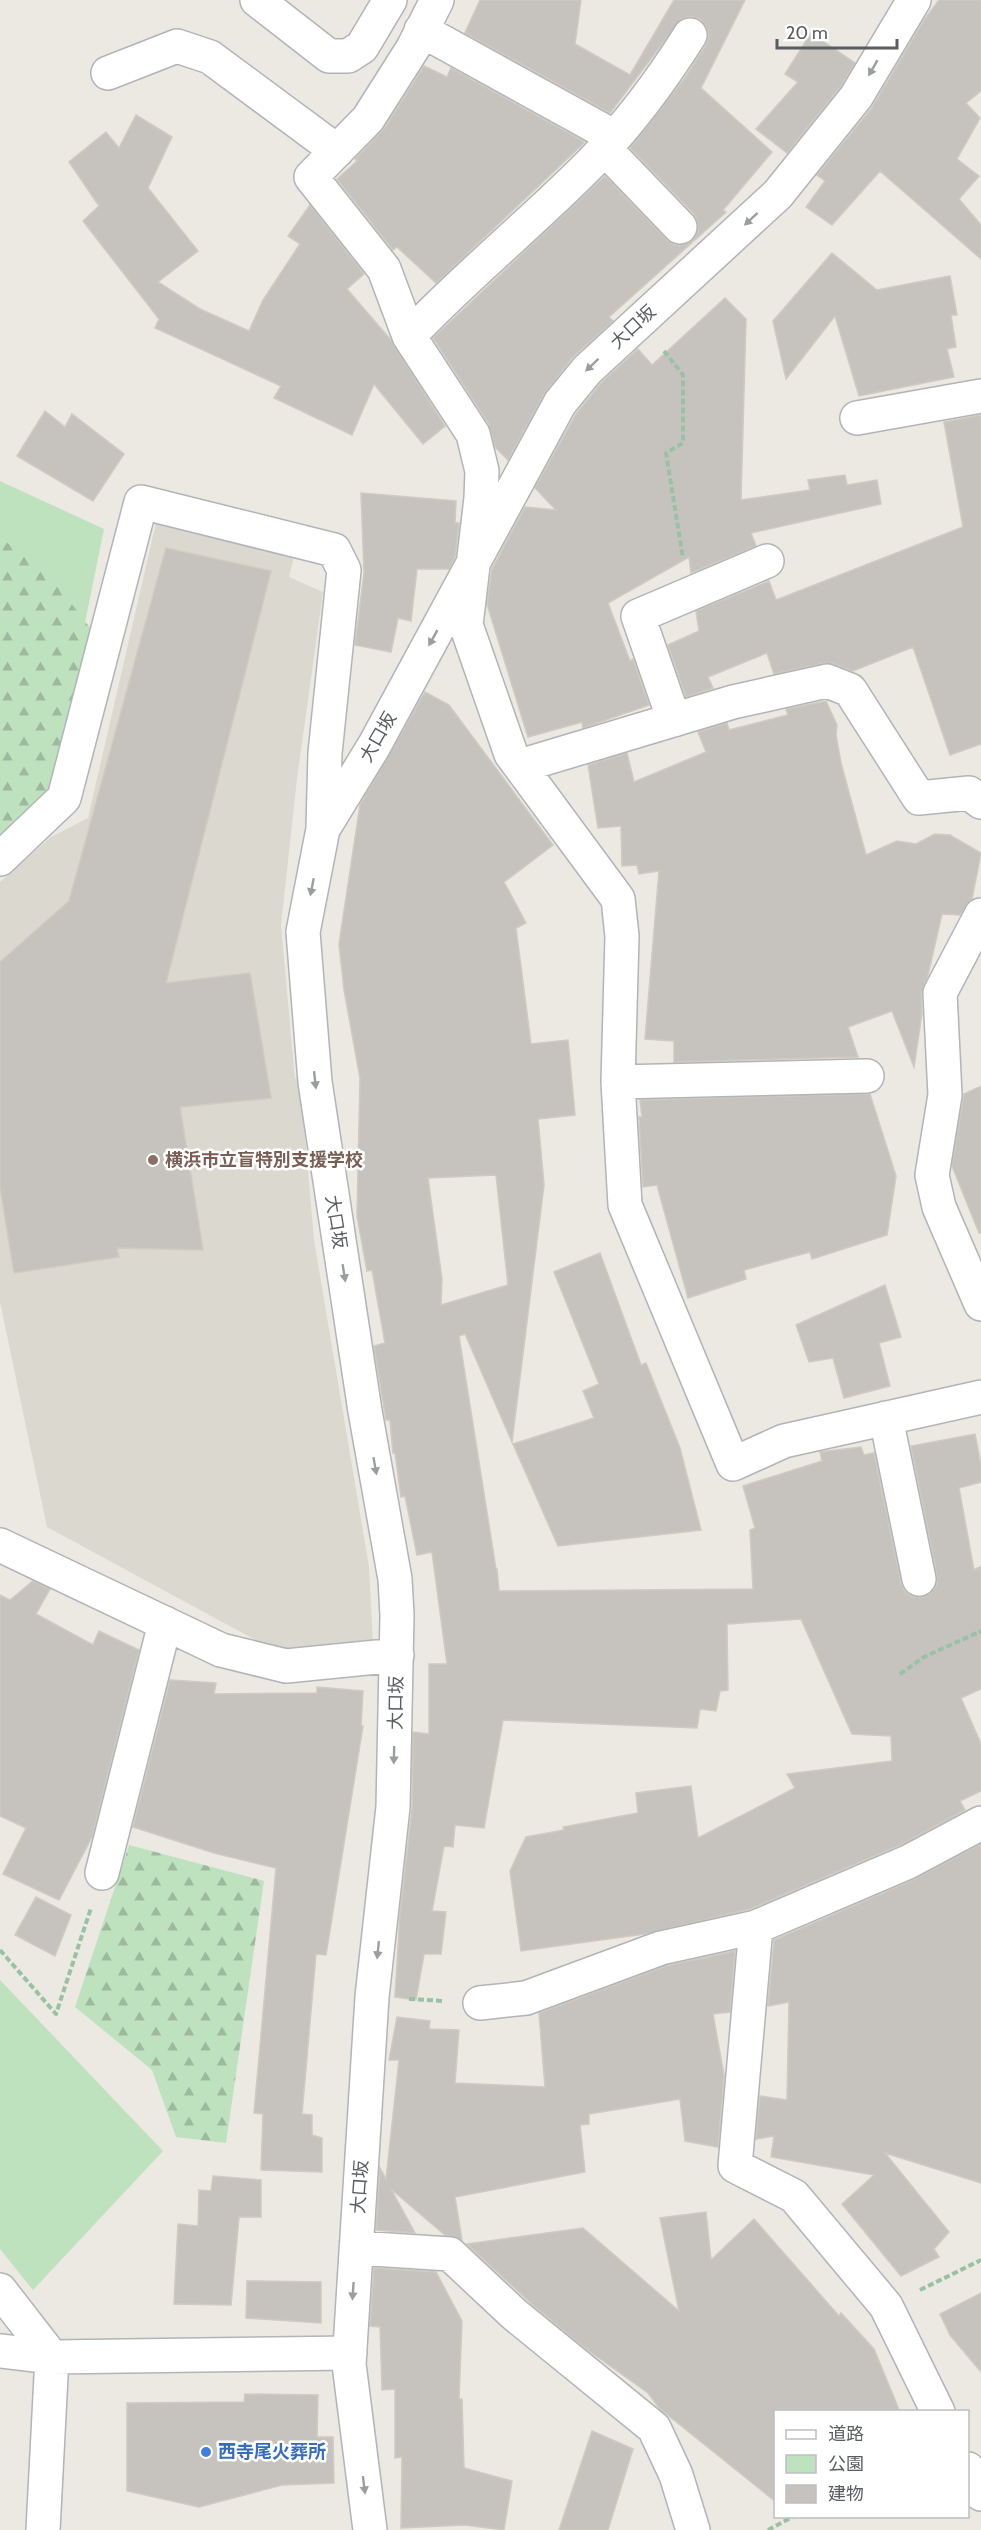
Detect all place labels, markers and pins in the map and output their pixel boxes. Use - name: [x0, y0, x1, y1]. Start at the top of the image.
- place label: 横浜市立盲特別支援学校: [165, 1149, 363, 1171]
- marker: 横浜市立盲特別支援学校: [146, 1153, 160, 1167]
- place label: 西寺尾火葬所: [218, 2441, 326, 2463]
- marker: 西寺尾火葬所: [199, 2445, 213, 2459]

